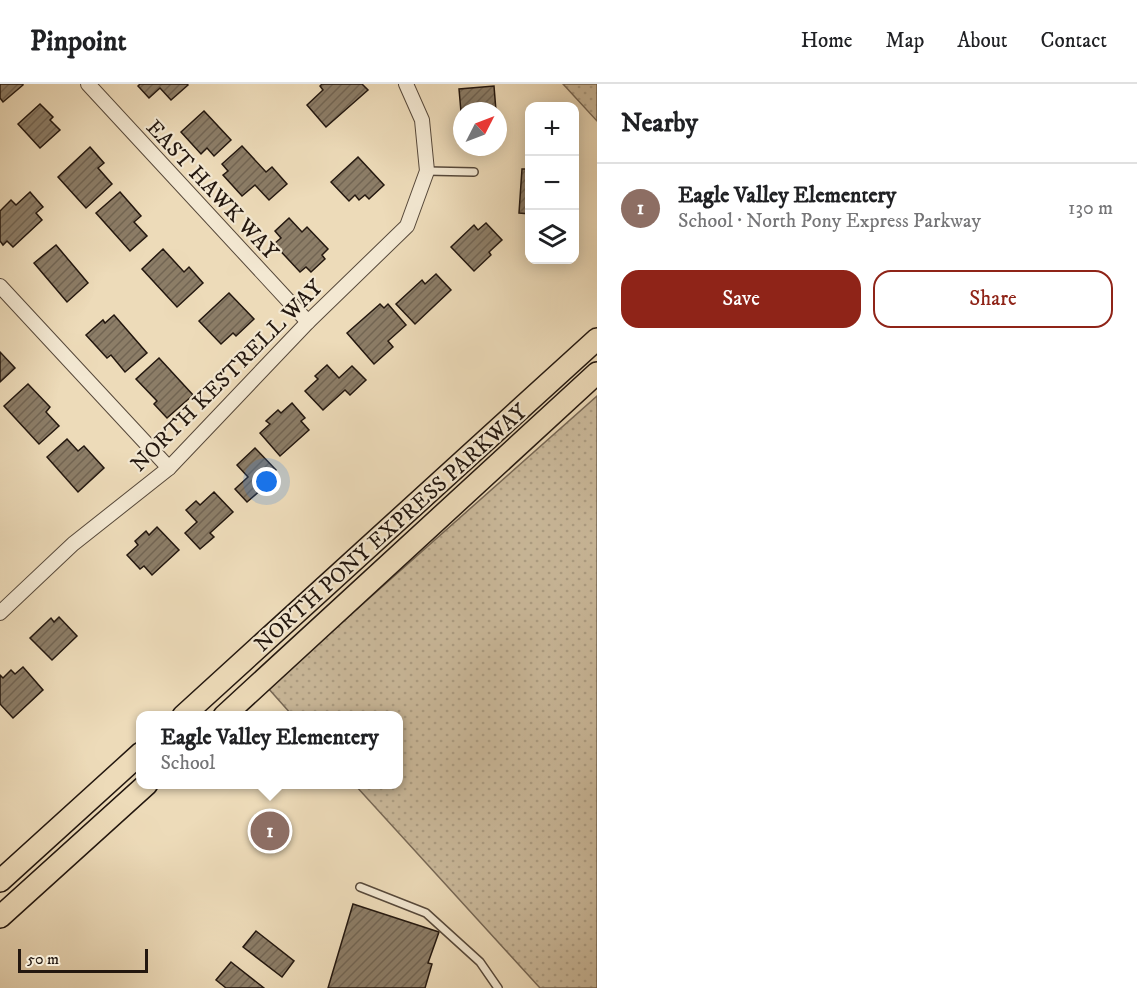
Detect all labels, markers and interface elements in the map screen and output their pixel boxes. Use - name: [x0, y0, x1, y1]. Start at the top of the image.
- text: Pinpoint: [30, 24, 126, 59]
- text: Home: [801, 28, 853, 54]
- text: Map: [886, 28, 924, 54]
- text: About: [957, 28, 1008, 54]
- text: Contact: [1041, 28, 1107, 54]
- north arrow: [453, 102, 507, 156]
- map controls: [525, 102, 579, 264]
- button: +: [525, 102, 579, 156]
- text: Nearby: [621, 107, 698, 140]
- street label: EAST HAWK WAY: [140, 114, 284, 266]
- button: −: [525, 156, 579, 210]
- text: Eagle Valley Elementery: [678, 182, 896, 209]
- text: 1: [637, 196, 644, 221]
- text: 130 m: [1068, 196, 1113, 221]
- text: School · North Pony Express Parkway: [678, 209, 981, 234]
- button: layers: [525, 210, 579, 264]
- button: Save: [621, 270, 861, 328]
- button: Share: [873, 270, 1113, 328]
- street label: NORTH KESTRELL WAY: [125, 274, 330, 478]
- street label: NORTH PONY EXPRESS PARKWAY: [249, 398, 534, 658]
- your location: [252, 467, 281, 496]
- popup: [136, 711, 403, 789]
- text: Eagle Valley Elementery: [160, 724, 379, 751]
- text: School: [160, 751, 215, 776]
- pin: 1: [250, 808, 290, 854]
- scale bar: [18, 946, 148, 974]
- text: 50 m: [27, 949, 59, 969]

